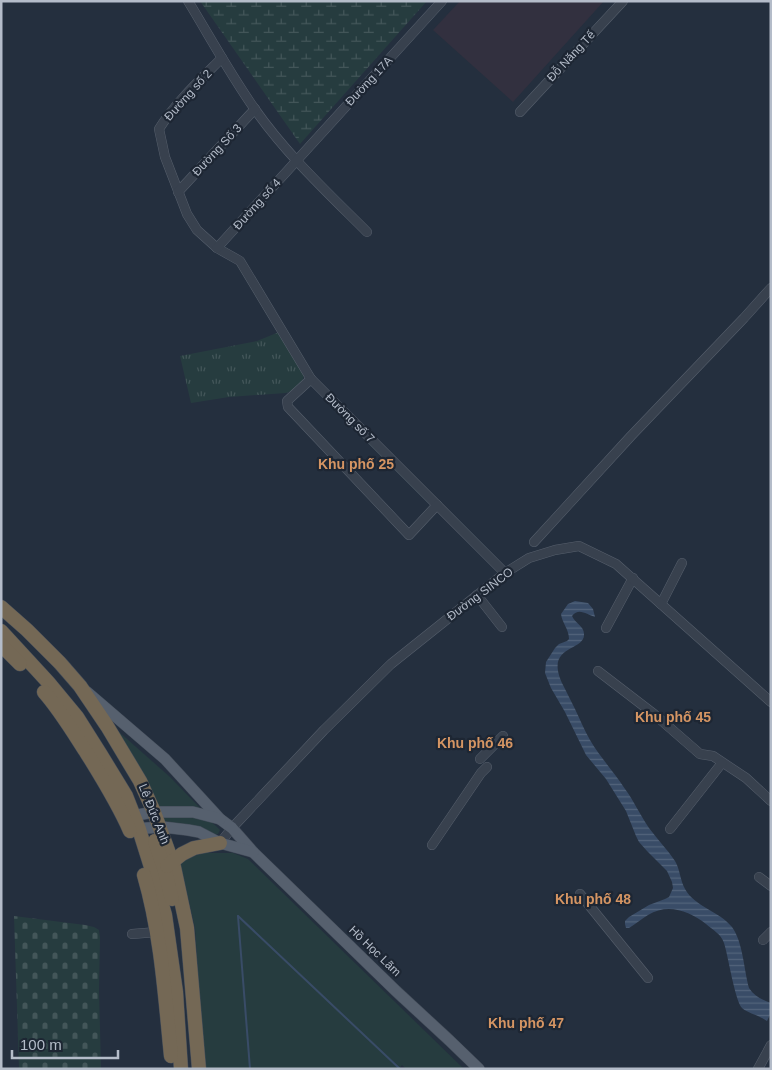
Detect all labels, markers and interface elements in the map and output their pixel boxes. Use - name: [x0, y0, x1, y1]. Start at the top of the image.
- street label: Đỗ Năng Tế: [543, 27, 598, 84]
- street label: Đường 17A: [343, 53, 395, 109]
- street label: Đường số 2: [161, 66, 215, 123]
- street label: Đường Số 3: [189, 121, 245, 179]
- street label: Đường số 4: [230, 175, 284, 232]
- street label: Đường số 7: [322, 390, 378, 446]
- district label: Khu phố 25: [318, 456, 394, 472]
- street label: Đường SINCO: [444, 565, 516, 623]
- district label: Khu phố 45: [635, 709, 711, 725]
- district label: Khu phố 46: [437, 735, 513, 751]
- street label: Lê Đức Anh: [136, 782, 172, 846]
- district label: Khu phố 48: [555, 891, 631, 907]
- street label: Hồ Học Lãm: [346, 923, 404, 979]
- district label: Khu phố 47: [488, 1015, 564, 1031]
- scale bar: [12, 1028, 119, 1060]
- text: 100 m: [20, 1036, 62, 1053]

